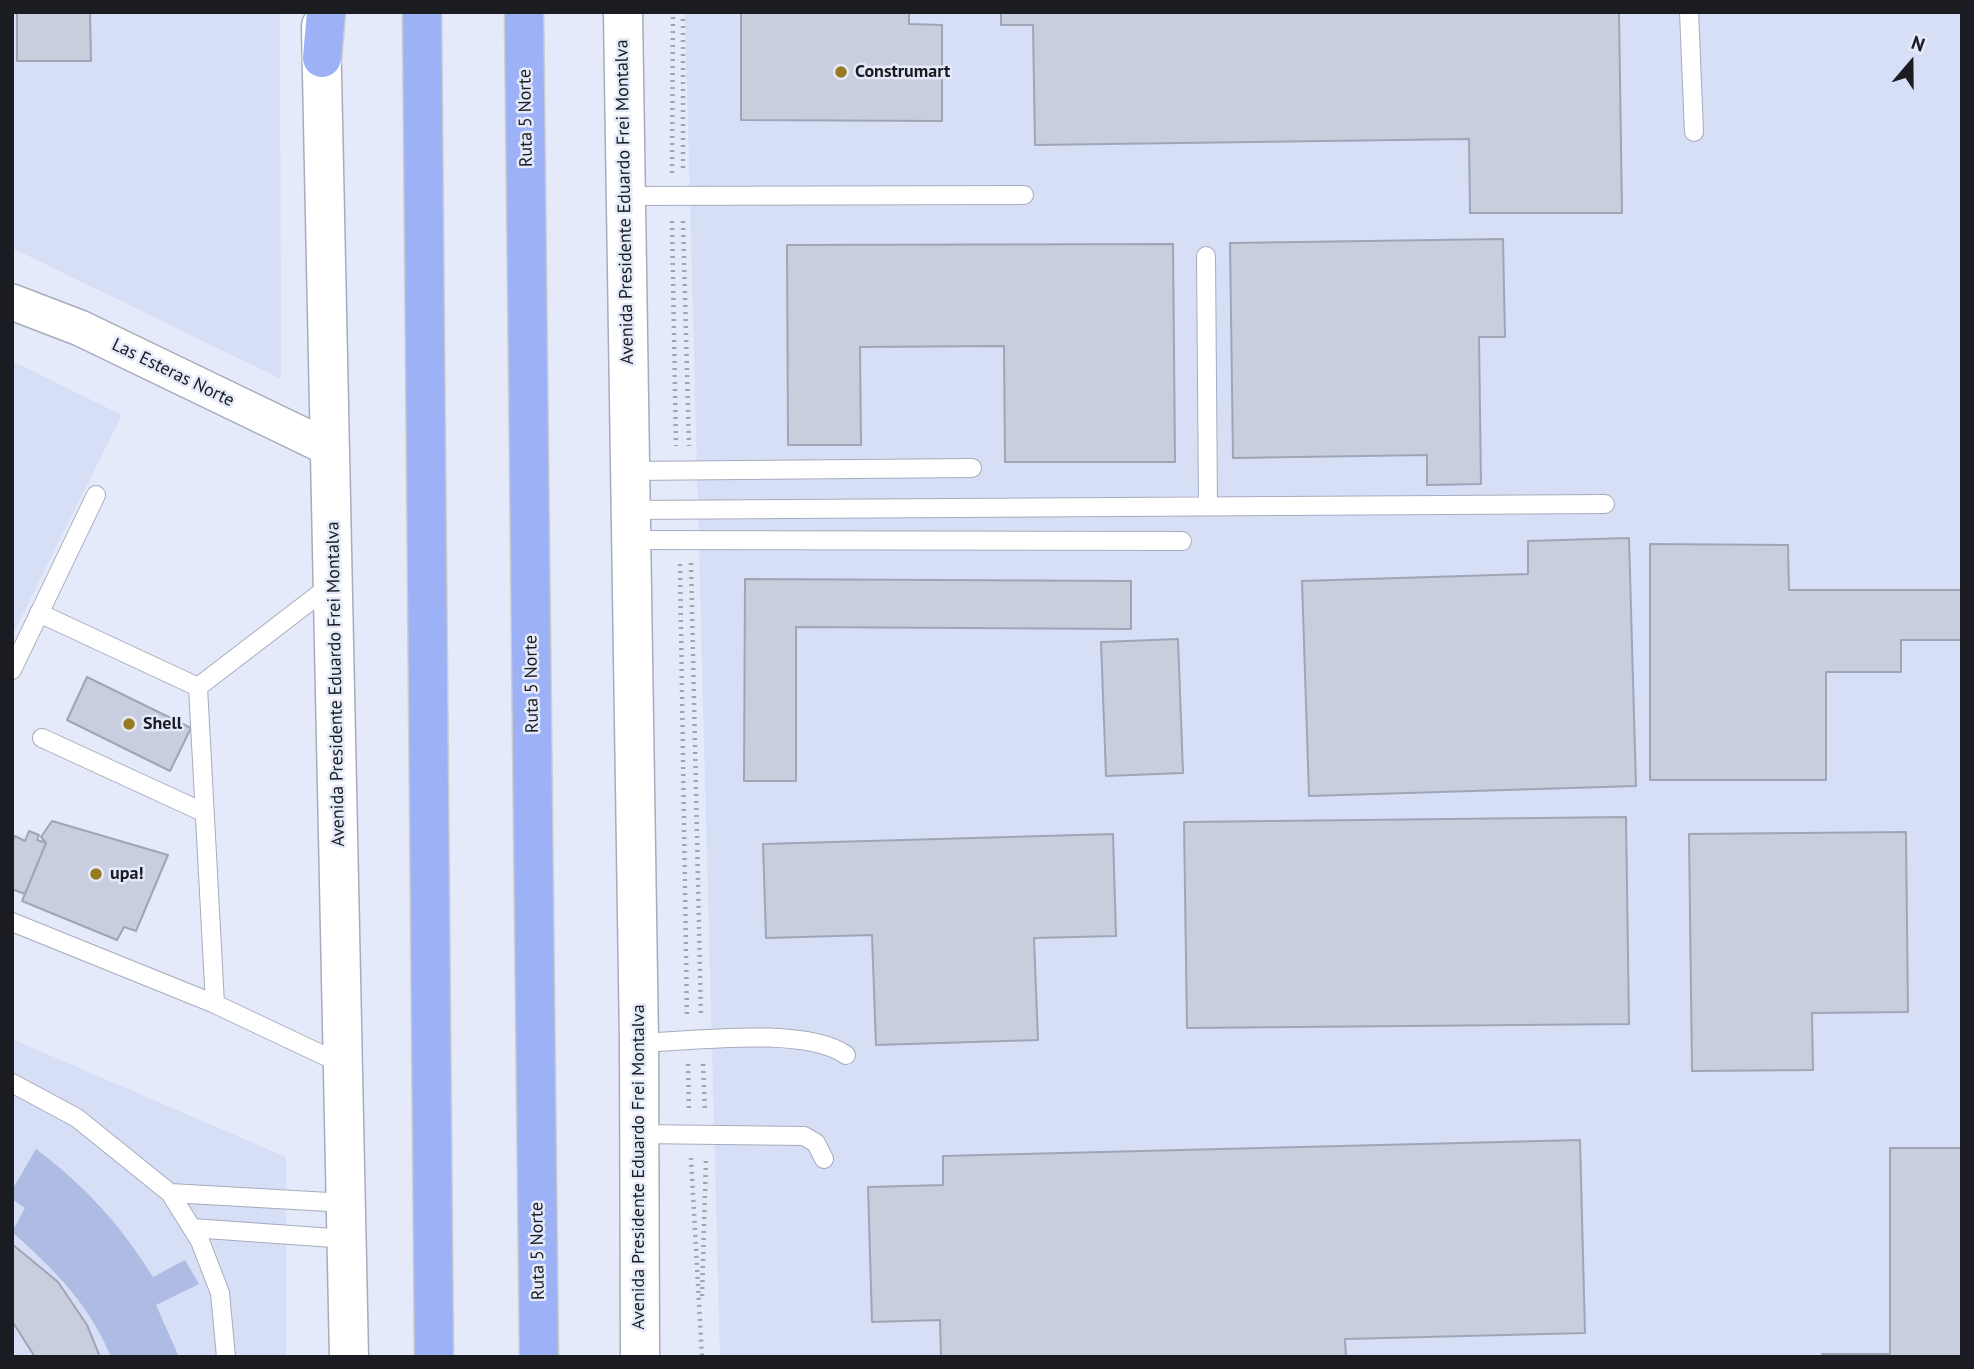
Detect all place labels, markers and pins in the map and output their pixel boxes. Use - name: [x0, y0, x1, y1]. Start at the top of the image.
- place label: Construmart: [855, 61, 950, 83]
- marker: Construmart: [833, 64, 849, 80]
- place label: Shell: [143, 713, 182, 735]
- marker: Shell: [121, 716, 137, 732]
- place label: upa!: [110, 863, 144, 885]
- marker: upa!: [88, 866, 104, 882]

